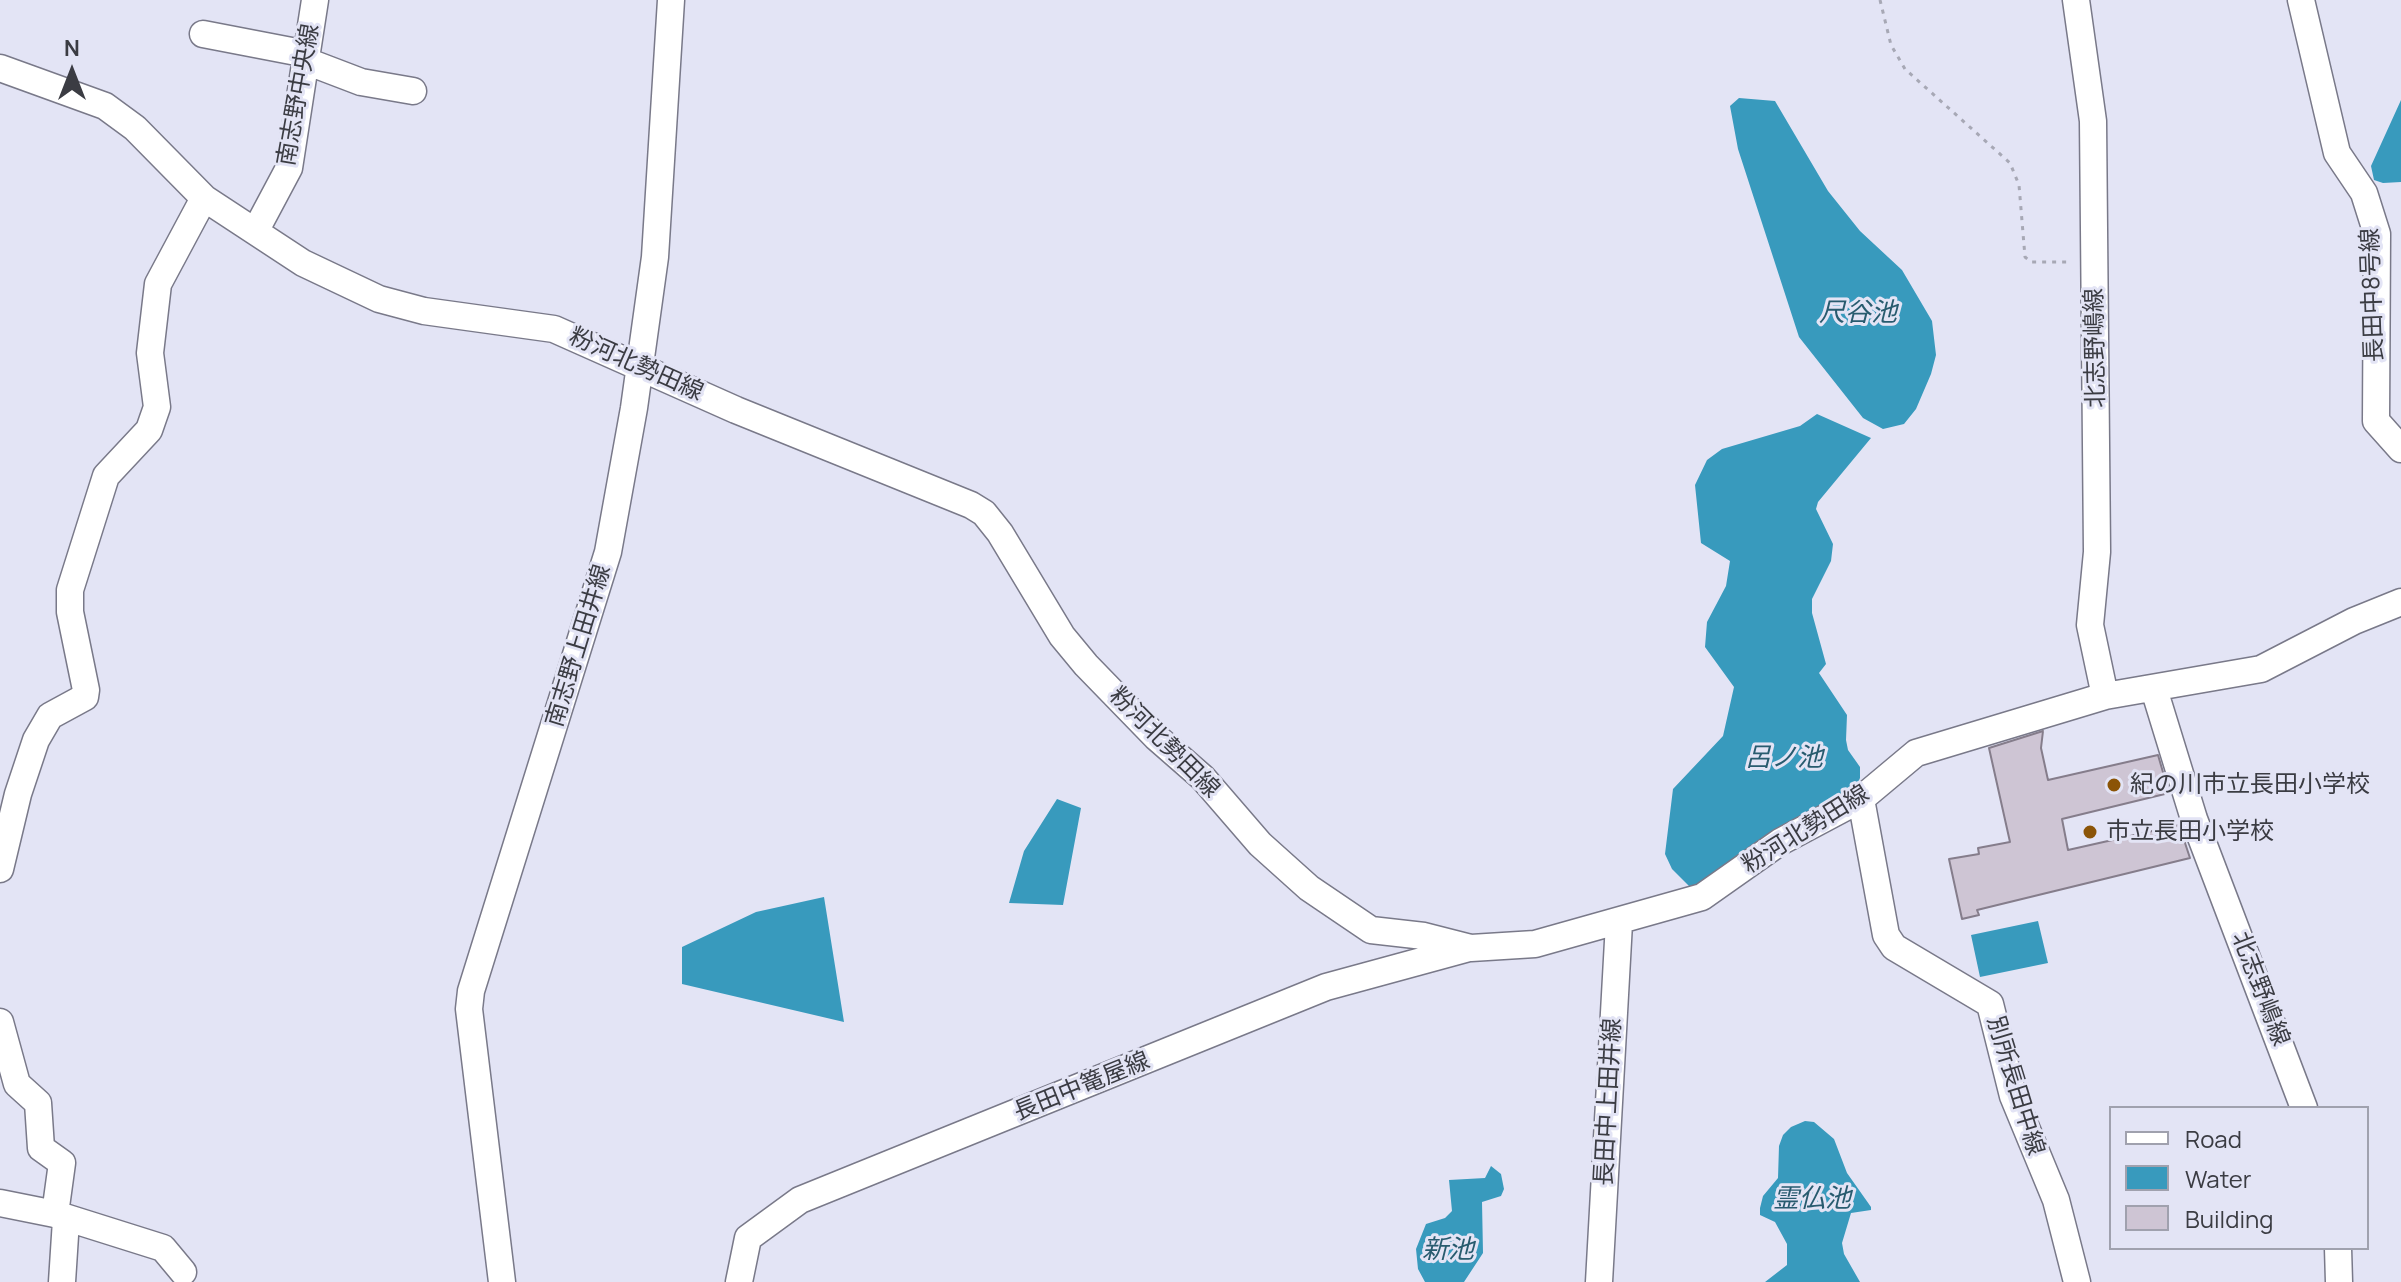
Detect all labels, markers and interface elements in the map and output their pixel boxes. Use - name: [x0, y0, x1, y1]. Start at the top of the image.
- street label: 南志野中央線: [272, 22, 326, 168]
- north arrow: [32, 32, 112, 112]
- text: N: [64, 33, 80, 63]
- street label: 長田中8号線: [2356, 228, 2390, 362]
- street label: 北志野嶋線: [2081, 288, 2111, 408]
- water label: 尺谷池: [1819, 298, 1897, 330]
- street label: 粉河北勢田線: [564, 323, 708, 407]
- street label: 南志野上田井線: [541, 561, 617, 731]
- street label: 粉河北勢田線: [1103, 682, 1225, 804]
- water label: 呂ノ池: [1745, 743, 1823, 775]
- place label: 紀の川市立長田小学校: [2130, 771, 2370, 799]
- marker: 紀の川市立長田小学校: [2105, 776, 2123, 794]
- street label: 粉河北勢田線: [1737, 780, 1875, 880]
- place label: 市立長田小学校: [2106, 818, 2274, 846]
- marker: 市立長田小学校: [2081, 823, 2099, 841]
- street label: 北志野嶋線: [2225, 928, 2295, 1050]
- street label: 別所長田中線: [1980, 1013, 2050, 1159]
- street label: 長田中上田井線: [1590, 1017, 1628, 1187]
- street label: 長田中篭屋線: [1010, 1047, 1154, 1127]
- legend: [2109, 1106, 2369, 1250]
- text: Road: [2185, 1122, 2242, 1155]
- text: Water: [2185, 1162, 2252, 1195]
- water label: 霊仏池: [1773, 1184, 1851, 1216]
- text: Building: [2185, 1202, 2273, 1235]
- water label: 新池: [1422, 1235, 1474, 1267]

